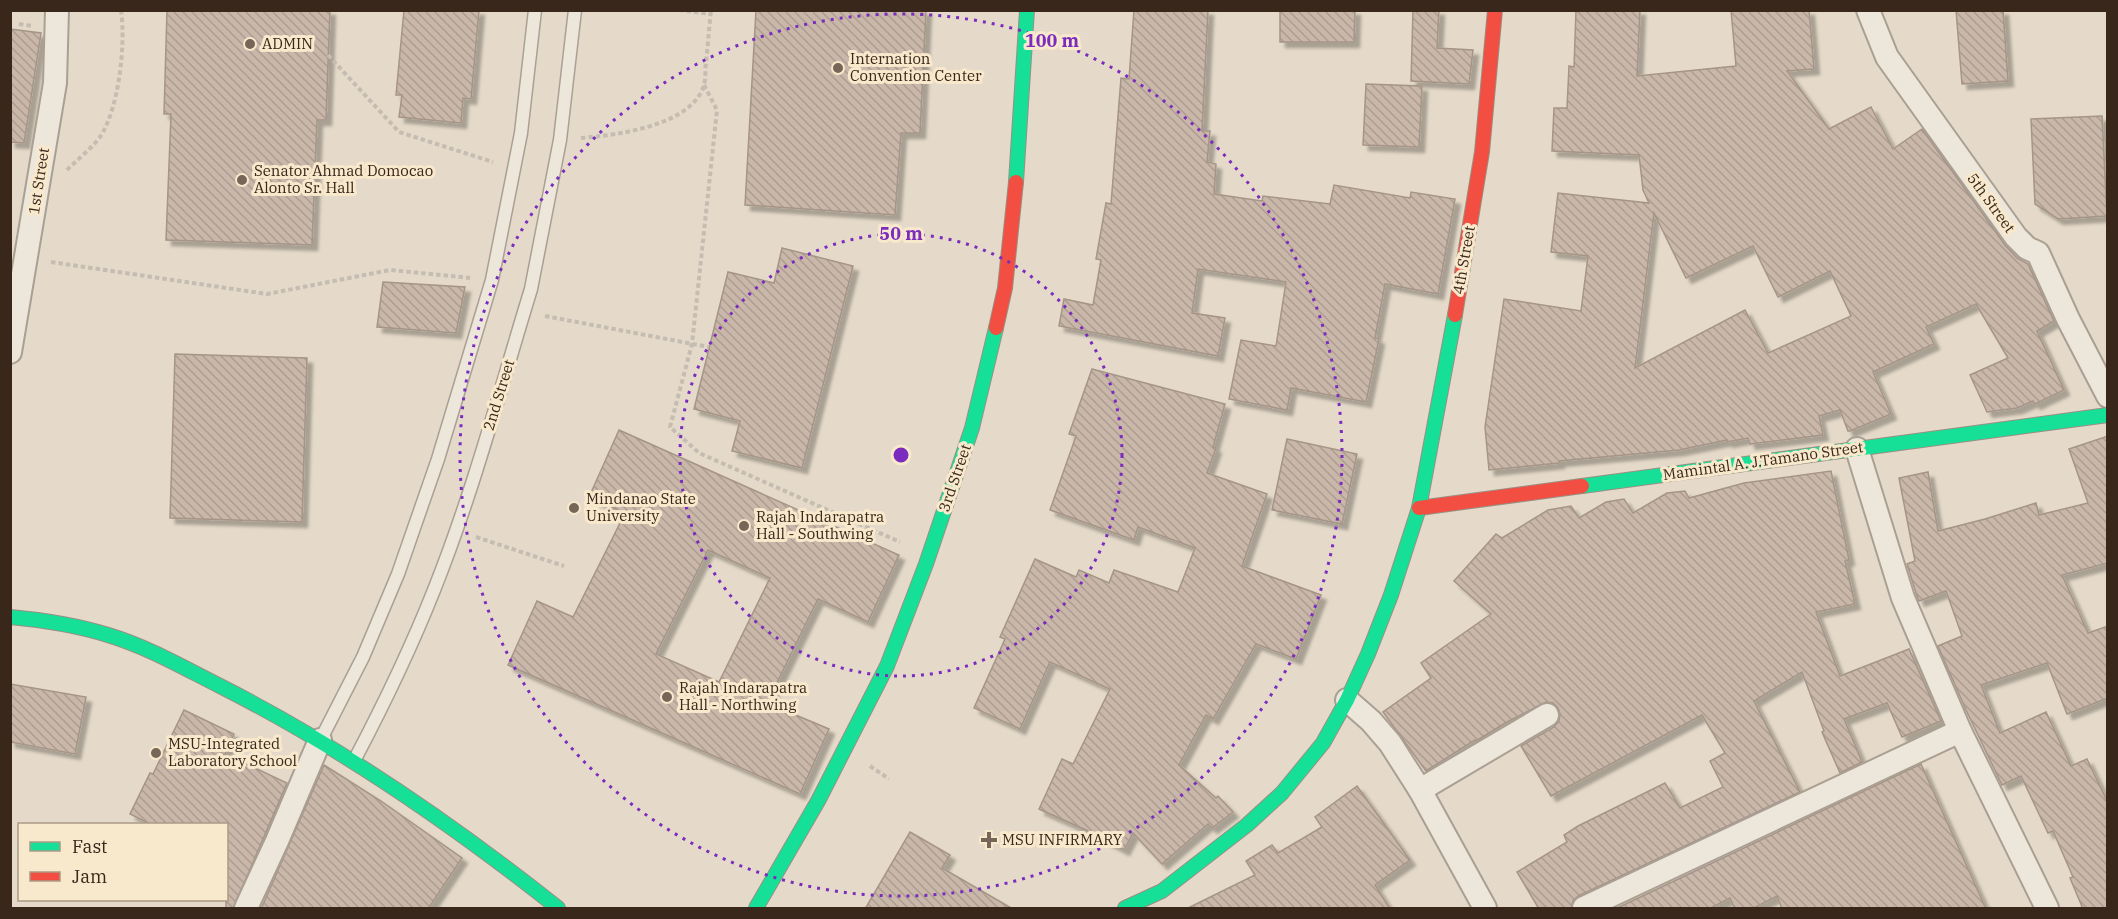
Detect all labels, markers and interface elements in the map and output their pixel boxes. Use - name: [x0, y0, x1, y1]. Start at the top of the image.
- text: 100 m: [1025, 29, 1080, 52]
- place label: ADMIN: [262, 34, 313, 53]
- marker: ADMIN: [243, 37, 257, 51]
- place label: Internation Convention Center: [850, 49, 982, 85]
- marker: Internation Convention Center: [831, 61, 845, 75]
- street label: 1st Street: [24, 146, 53, 216]
- place label: Senator Ahmad Domocao Alonto Sr. Hall: [254, 161, 433, 197]
- street label: 5th Street: [1963, 169, 2019, 236]
- marker: Senator Ahmad Domocao Alonto Sr. Hall: [235, 173, 249, 187]
- text: 50 m: [879, 222, 923, 245]
- street label: 4th Street: [1448, 224, 1479, 296]
- street label: 2nd Street: [479, 357, 518, 433]
- street label: Mamintal A. J.Tamano Street: [1662, 437, 1864, 484]
- street label: 3rd Street: [934, 441, 975, 514]
- centre of rings: [891, 445, 911, 465]
- place label: Mindanao State University: [586, 489, 696, 525]
- marker: Mindanao State University: [567, 501, 581, 515]
- place label: Rajah Indarapatra Hall - Southwing: [756, 507, 884, 543]
- marker: Rajah Indarapatra Hall - Southwing: [737, 519, 751, 533]
- place label: Rajah Indarapatra Hall - Northwing: [679, 678, 807, 714]
- marker: Rajah Indarapatra Hall - Northwing: [660, 690, 674, 704]
- place label: MSU-Integrated Laboratory School: [168, 734, 297, 770]
- marker: MSU-Integrated Laboratory School: [149, 746, 163, 760]
- legend: [18, 823, 228, 901]
- place label: MSU INFIRMARY: [1002, 830, 1123, 849]
- marker: MSU INFIRMARY: [980, 831, 998, 849]
- text: Fast: [72, 835, 107, 858]
- text: Jam: [72, 865, 107, 888]

